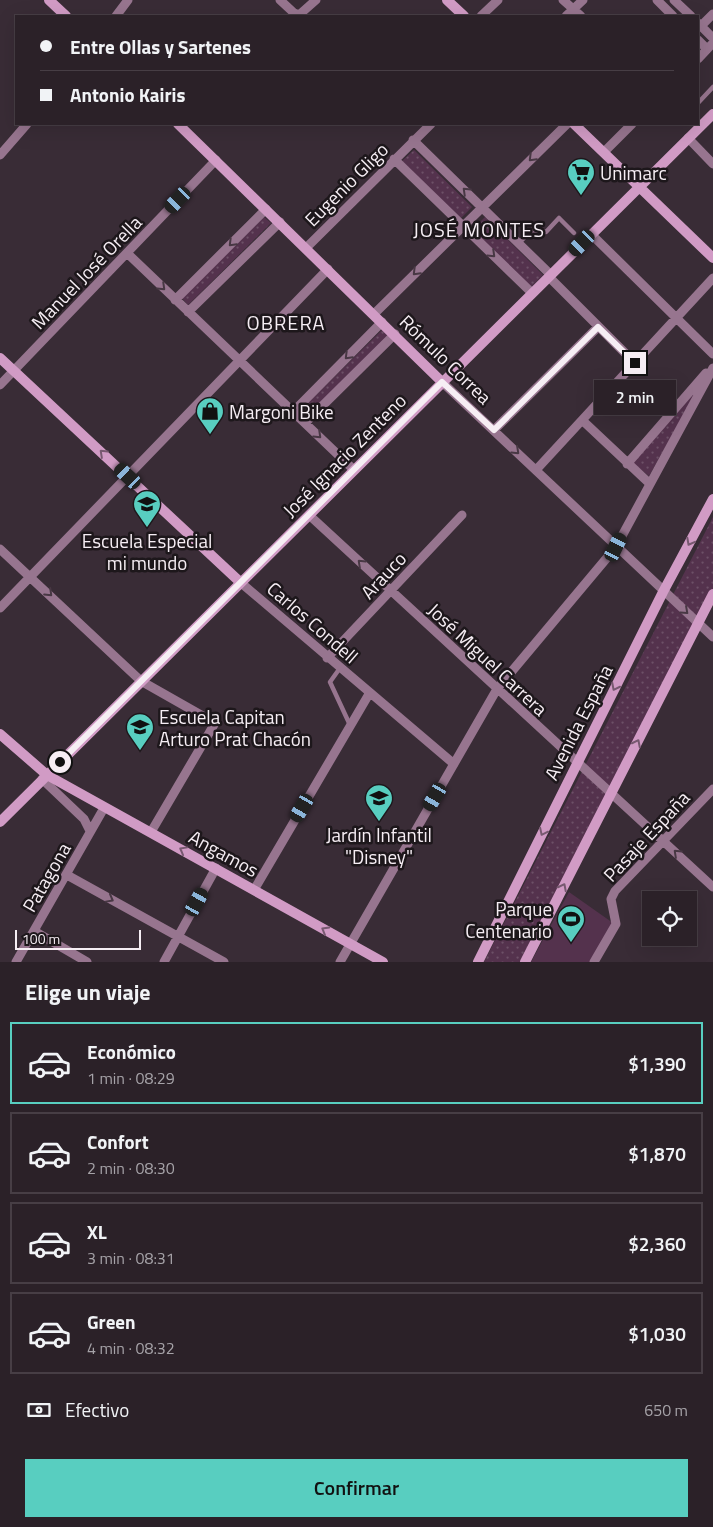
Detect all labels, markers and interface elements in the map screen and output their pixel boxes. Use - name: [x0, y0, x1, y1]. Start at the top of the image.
- text: Entre Ollas y Sartenes: [70, 32, 251, 61]
- text: Antonio Kairis: [70, 80, 185, 109]
- street label: Eugenio Gligo: [297, 135, 395, 233]
- one-way arrow: [529, 152, 538, 161]
- supermarket icon: Unimarc: [566, 157, 596, 196]
- place label: Unimarc: [600, 158, 667, 187]
- car: [162, 184, 193, 216]
- one-way arrow: [463, 188, 472, 197]
- street label: Manuel José Orella: [24, 208, 148, 336]
- district label: JOSÉ MONTES: [413, 214, 545, 245]
- car: [566, 227, 597, 259]
- one-way arrow: [228, 238, 237, 247]
- one-way arrow: [486, 248, 495, 257]
- one-way arrow: [413, 266, 422, 275]
- one-way arrow: [156, 281, 165, 290]
- district label: OBRERA: [247, 307, 326, 338]
- street label: Rómulo Correa: [393, 307, 499, 411]
- one-way arrow: [345, 351, 354, 360]
- route end: [624, 352, 646, 374]
- callout: 2 min: [594, 380, 676, 416]
- text: 2 min: [616, 385, 654, 409]
- street label: José Ignacio Zenteno: [275, 386, 413, 524]
- shop icon: Margoni Bike: [195, 396, 225, 435]
- place label: Margoni Bike: [229, 397, 334, 426]
- one-way arrow: [312, 429, 321, 438]
- one-way arrow: [510, 445, 519, 454]
- one-way arrow: [99, 450, 108, 459]
- car: [111, 460, 144, 492]
- school or university icon: Escuela Especial mi mundo: [132, 489, 162, 528]
- place label: Escuela Especial mi mundo: [82, 526, 212, 577]
- car: [602, 530, 629, 564]
- one-way arrow: [686, 537, 696, 546]
- street label: Arauco: [353, 545, 413, 605]
- one-way arrow: [358, 560, 367, 569]
- street label: Carlos Condell: [261, 574, 365, 670]
- one-way arrow: [43, 588, 52, 597]
- street label: José Miguel Carrera: [422, 596, 555, 723]
- one-way arrow: [679, 605, 688, 614]
- street label: Avenida España: [536, 659, 620, 785]
- one-way arrow: [612, 681, 622, 690]
- place label: Escuela Capitan Arturo Prat Chacón: [159, 702, 311, 753]
- school or university icon: Escuela Capitan Arturo Prat Chacón: [125, 712, 155, 751]
- one-way arrow: [631, 739, 641, 748]
- route start: [49, 751, 71, 773]
- car: [421, 780, 448, 814]
- school or university icon: Jardín Infantil "Disney": [364, 783, 394, 822]
- street label: Pasaje España: [596, 783, 696, 888]
- car: [288, 791, 315, 825]
- place label: Jardín Infantil "Disney": [326, 820, 432, 871]
- street label: Angamos: [184, 822, 264, 884]
- one-way arrow: [539, 827, 549, 836]
- street label: Patagona: [14, 836, 78, 917]
- one-way arrow: [180, 846, 189, 856]
- one-way arrow: [674, 850, 683, 859]
- one-way arrow: [557, 884, 567, 893]
- car: [183, 885, 210, 919]
- map controls: [642, 891, 697, 946]
- button: locate: [642, 891, 697, 946]
- one-way arrow: [105, 892, 114, 902]
- place label: Parque Centenario: [465, 894, 552, 945]
- sports icon: Parque Centenario: [556, 904, 586, 943]
- one-way arrow: [321, 926, 330, 936]
- scale bar: [15, 927, 141, 950]
- text: 100 m: [22, 928, 60, 949]
- text: Elige un viaje: [25, 975, 151, 1009]
- text: Económico: [87, 1037, 176, 1066]
- icon: car: [27, 1041, 72, 1086]
- text: $1,390: [628, 1049, 686, 1078]
- text: 1 min · 08:29: [87, 1066, 175, 1090]
- text: Confort: [87, 1127, 149, 1156]
- icon: car: [27, 1131, 72, 1176]
- text: $1,870: [628, 1139, 686, 1168]
- text: 2 min · 08:30: [87, 1156, 175, 1180]
- text: XL: [87, 1217, 107, 1246]
- icon: car: [27, 1221, 72, 1266]
- text: $2,360: [628, 1229, 686, 1258]
- text: 3 min · 08:31: [87, 1246, 175, 1270]
- text: Green: [87, 1307, 136, 1336]
- icon: car: [27, 1311, 72, 1356]
- text: $1,030: [628, 1319, 686, 1348]
- text: 4 min · 08:32: [87, 1336, 175, 1360]
- text: Efectivo: [65, 1395, 129, 1424]
- icon: cash: [25, 1396, 53, 1424]
- text: 650 m: [644, 1398, 688, 1422]
- button: Confirmar: [25, 1459, 688, 1517]

